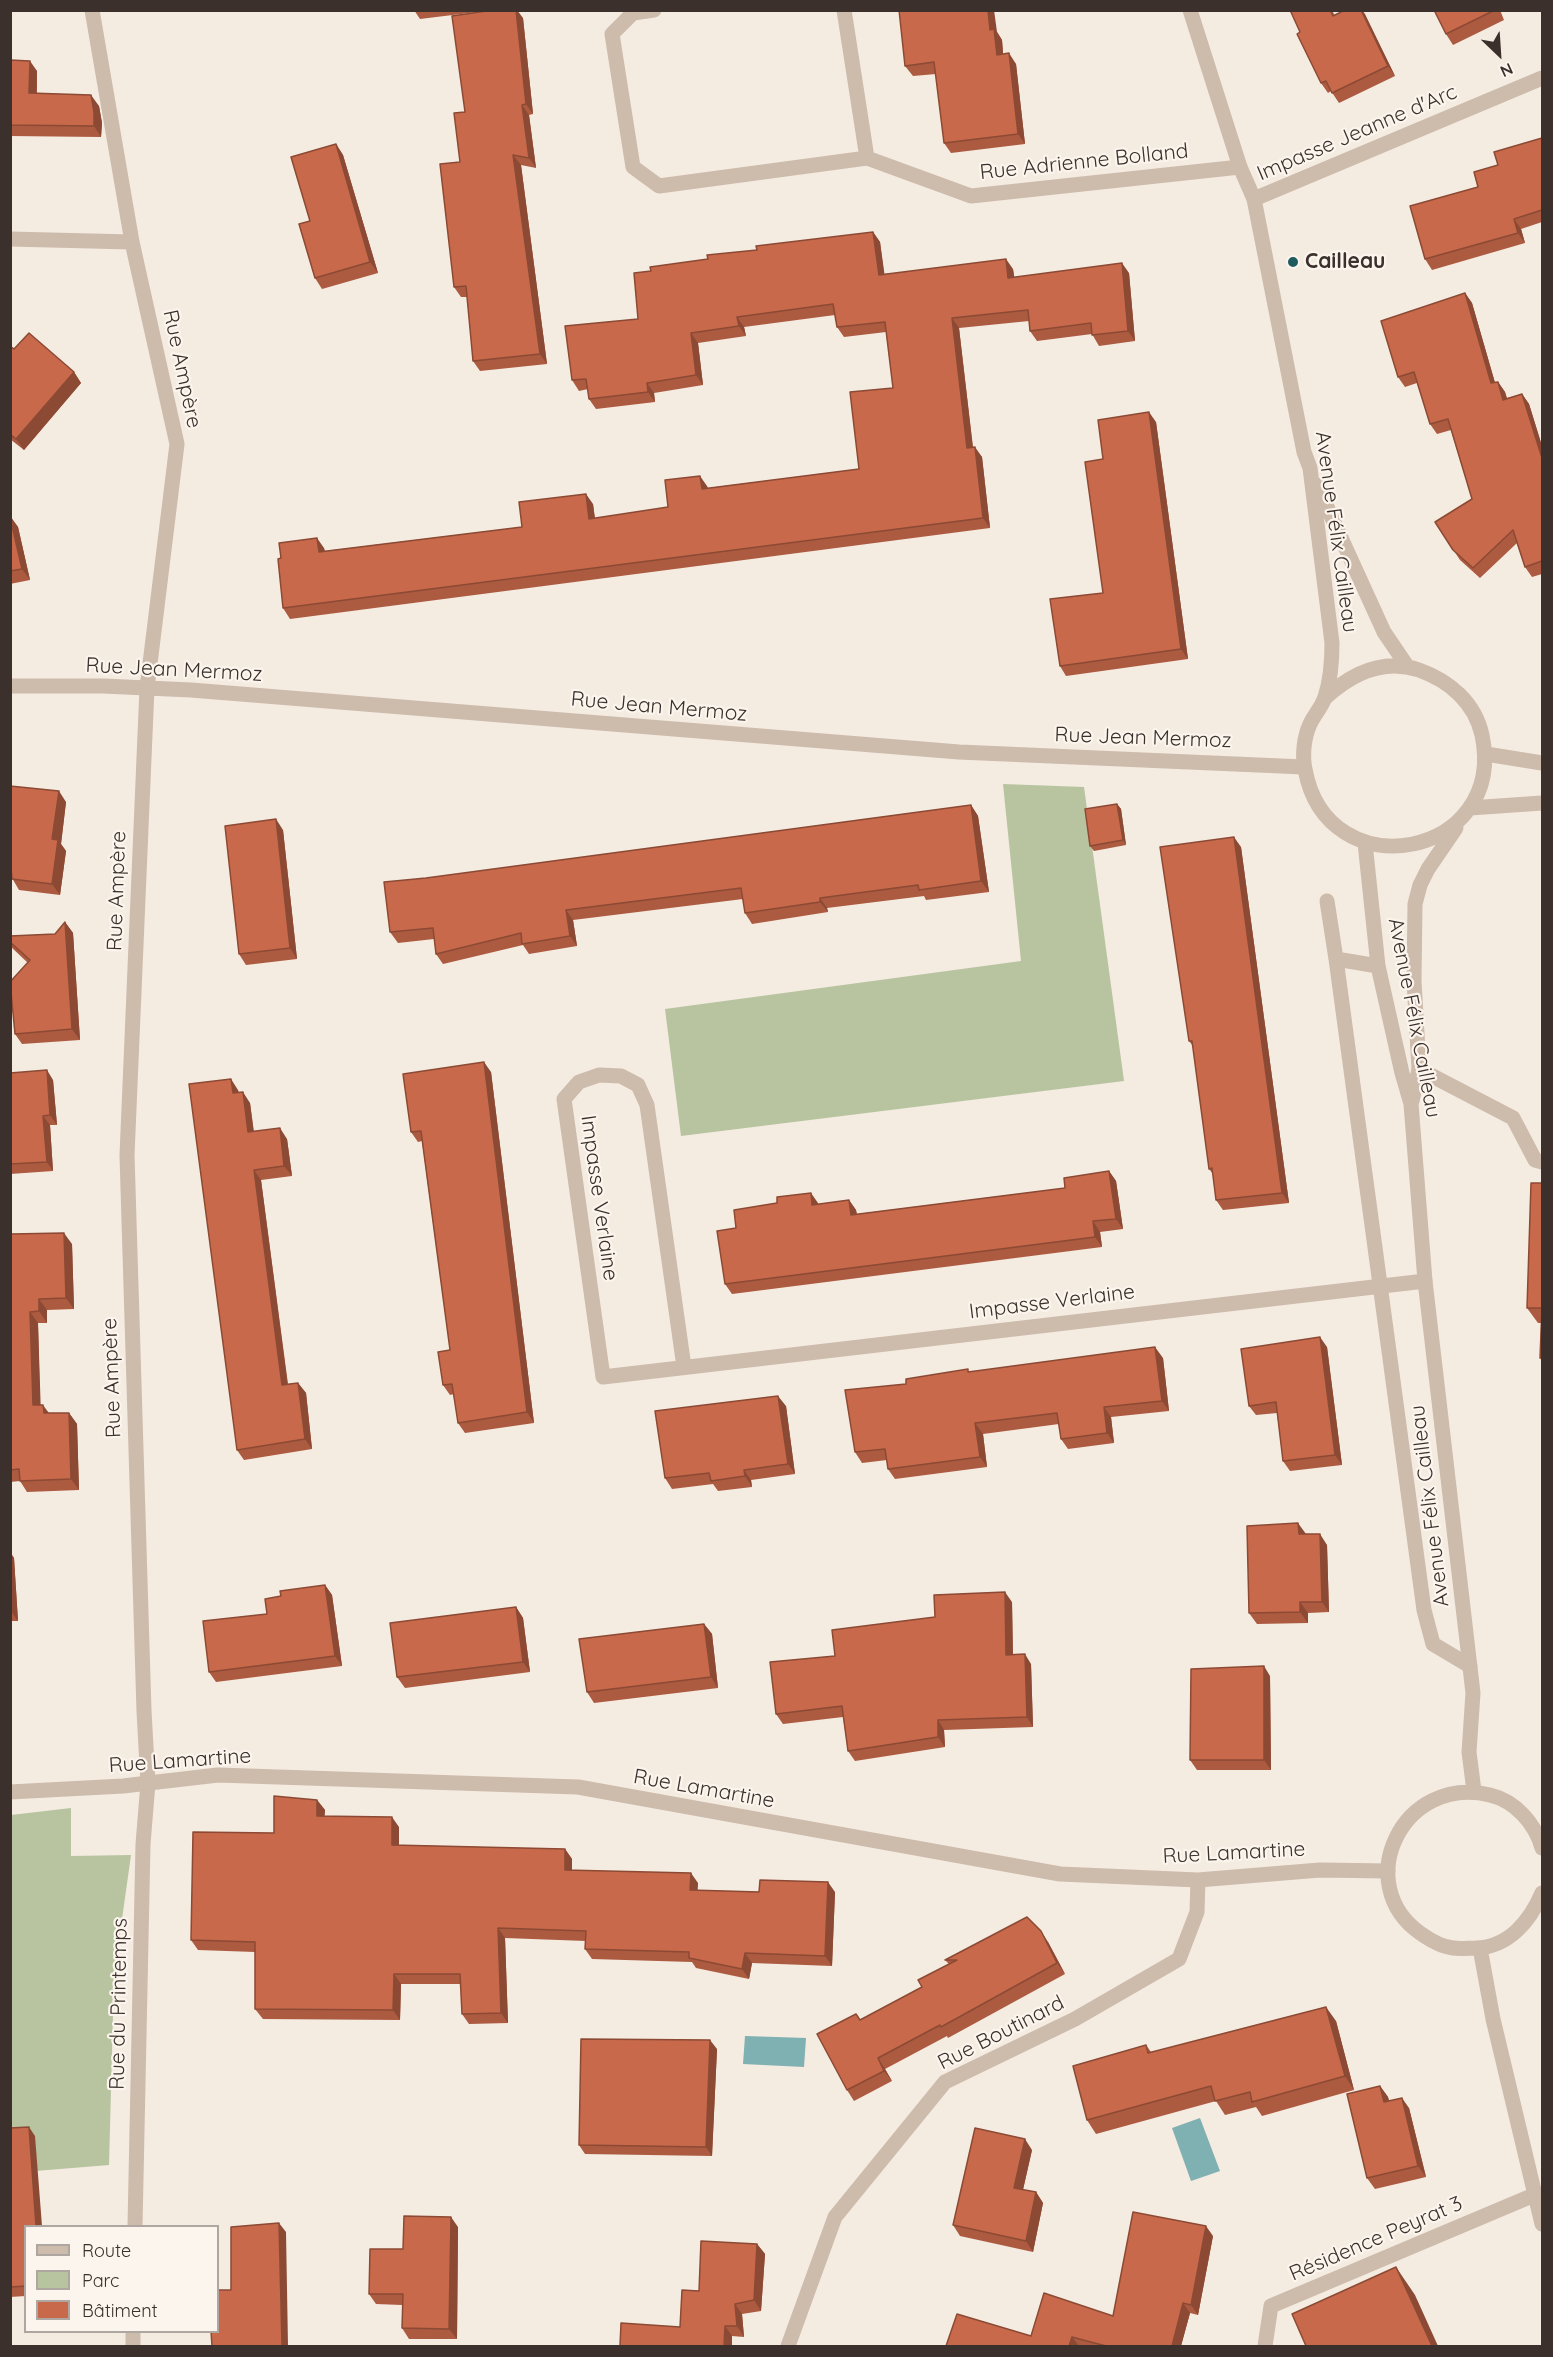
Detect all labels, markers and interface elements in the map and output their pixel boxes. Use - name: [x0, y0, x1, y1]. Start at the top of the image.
- north arrow: [1469, 24, 1529, 84]
- text: N: [1497, 59, 1516, 82]
- street label: Impasse Jeanne d'Arc: [1253, 79, 1461, 187]
- street label: Rue Adrienne Bolland: [978, 139, 1190, 185]
- place label: Cailleau: [1305, 249, 1385, 275]
- marker: Cailleau: [1286, 255, 1300, 269]
- street label: Rue Ampère: [157, 308, 207, 430]
- street label: Avenue Félix Cailleau: [1309, 430, 1363, 634]
- street label: Rue Jean Mermoz: [85, 653, 263, 687]
- street label: Rue Jean Mermoz: [570, 687, 748, 727]
- street label: Rue Jean Mermoz: [1054, 722, 1232, 754]
- street label: Rue Ampère: [102, 830, 132, 952]
- street label: Avenue Félix Cailleau: [1382, 916, 1446, 1120]
- street label: Impasse Verlaine: [575, 1114, 623, 1282]
- street label: Impasse Verlaine: [968, 1279, 1136, 1325]
- street label: Rue Ampère: [97, 1317, 127, 1439]
- street label: Avenue Félix Cailleau: [1405, 1404, 1455, 1608]
- street label: Rue Lamartine: [108, 1743, 252, 1779]
- street label: Rue Lamartine: [631, 1764, 777, 1814]
- street label: Rue Lamartine: [1162, 1837, 1306, 1869]
- street label: Rue du Printemps: [105, 1918, 133, 2090]
- street label: Rue Boutinard: [934, 1990, 1068, 2076]
- street label: Résidence Peyrat 3: [1286, 2191, 1466, 2287]
- legend: [24, 2225, 219, 2333]
- text: Route: [82, 2239, 131, 2262]
- text: Parc: [82, 2269, 119, 2292]
- text: Bâtiment: [82, 2299, 158, 2322]

